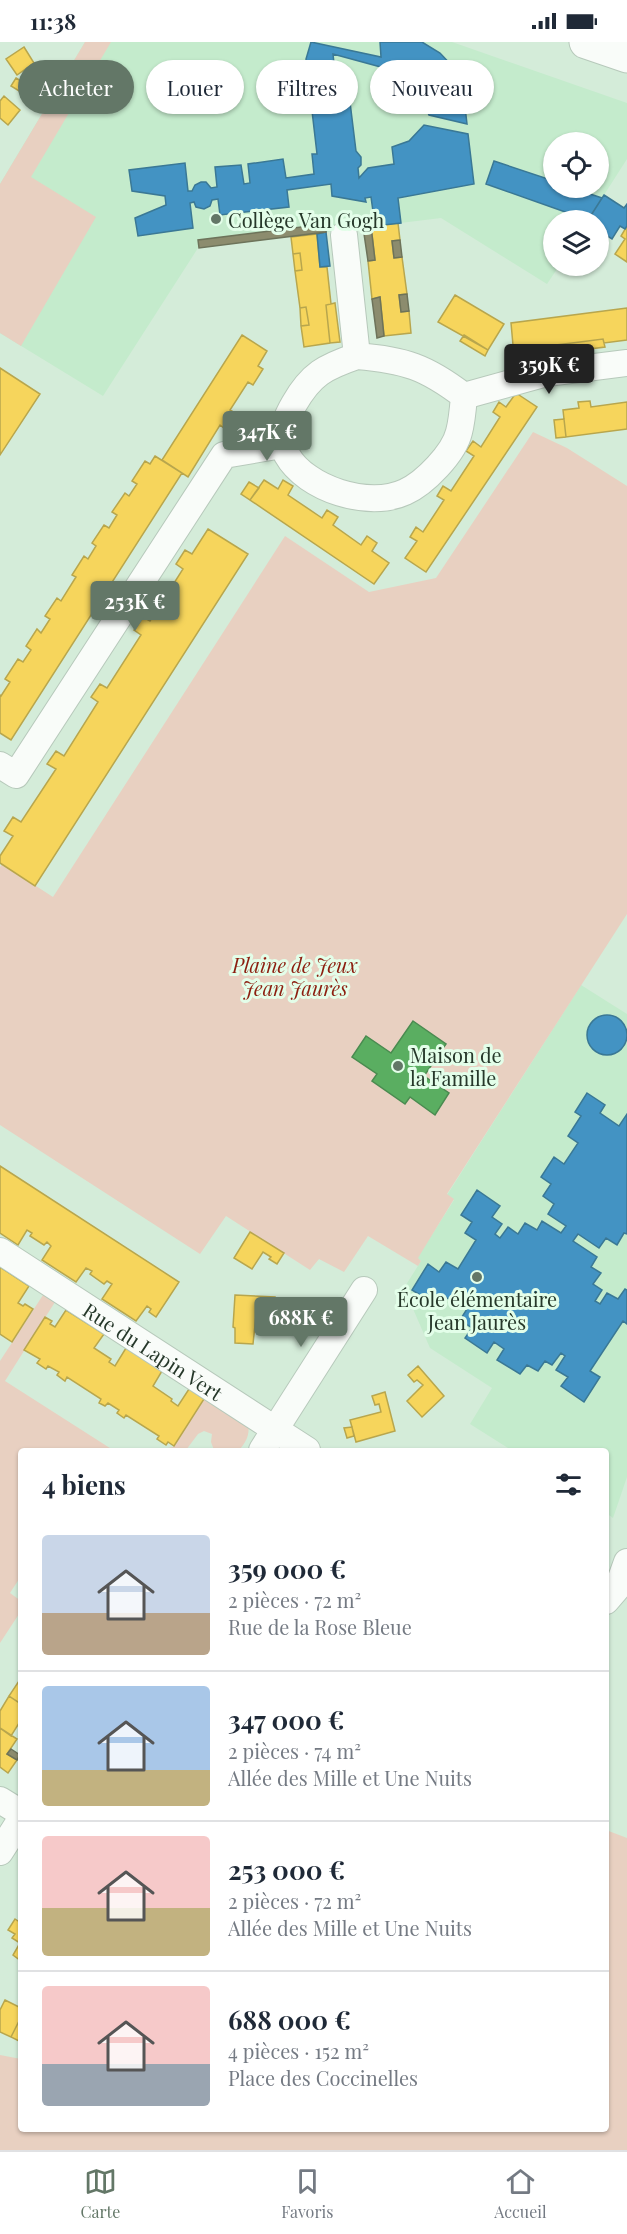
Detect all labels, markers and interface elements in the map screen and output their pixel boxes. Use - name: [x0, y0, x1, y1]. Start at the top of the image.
- text: 11:38: [30, 6, 76, 36]
- chip: Acheter: [18, 60, 134, 114]
- chip: Louer: [146, 60, 244, 114]
- chip: Filtres: [256, 60, 358, 114]
- chip: Nouveau: [370, 60, 494, 114]
- map controls: [543, 132, 609, 276]
- button: locate: [543, 132, 609, 198]
- place label: Collège Van Gogh: [228, 206, 384, 233]
- button: layers: [543, 210, 609, 276]
- marker: Collège Van Gogh: [209, 212, 223, 226]
- pin: 359K €: [500, 344, 598, 395]
- text: 359K €: [518, 350, 580, 377]
- pin: 347K €: [218, 411, 316, 462]
- text: 347K €: [237, 417, 297, 444]
- pin: 253K €: [86, 581, 184, 632]
- text: 253K €: [105, 587, 165, 614]
- park label: Plaine de Jeux Jean Jaurès: [231, 951, 358, 1001]
- place label: Maison de la Famille: [410, 1041, 502, 1091]
- marker: Maison de la Famille: [391, 1059, 405, 1073]
- marker: École élémentaire Jean Jaurès: [470, 1270, 484, 1284]
- place label: École élémentaire Jean Jaurès: [397, 1285, 557, 1335]
- street label: Rue du Lapin Vert: [79, 1295, 229, 1406]
- pin: 688K €: [252, 1297, 350, 1348]
- text: 688K €: [268, 1303, 334, 1330]
- text: 4 biens: [42, 1467, 126, 1502]
- icon: filters: [552, 1468, 585, 1501]
- text: 359 000 €: [228, 1551, 346, 1586]
- icon: home: [90, 1559, 162, 1631]
- text: 2 pièces · 72 m²: [228, 1586, 361, 1613]
- text: Rue de la Rose Bleue: [228, 1613, 412, 1640]
- text: 347 000 €: [228, 1702, 344, 1737]
- icon: home: [90, 1710, 162, 1782]
- text: 2 pièces · 74 m²: [228, 1737, 361, 1764]
- text: Allée des Mille et Une Nuits: [228, 1764, 472, 1791]
- text: 253 000 €: [228, 1852, 345, 1887]
- icon: home: [90, 1860, 162, 1932]
- text: 2 pièces · 72 m²: [228, 1887, 361, 1914]
- text: Allée des Mille et Une Nuits: [228, 1914, 472, 1941]
- text: 688 000 €: [228, 2002, 351, 2037]
- icon: home: [90, 2010, 162, 2082]
- text: 4 pièces · 152 m²: [228, 2037, 369, 2064]
- text: Place des Coccinelles: [228, 2064, 418, 2091]
- tab: Carte: [80, 2165, 120, 2222]
- tab: Favoris: [281, 2165, 333, 2222]
- tab: Accueil: [494, 2165, 547, 2222]

